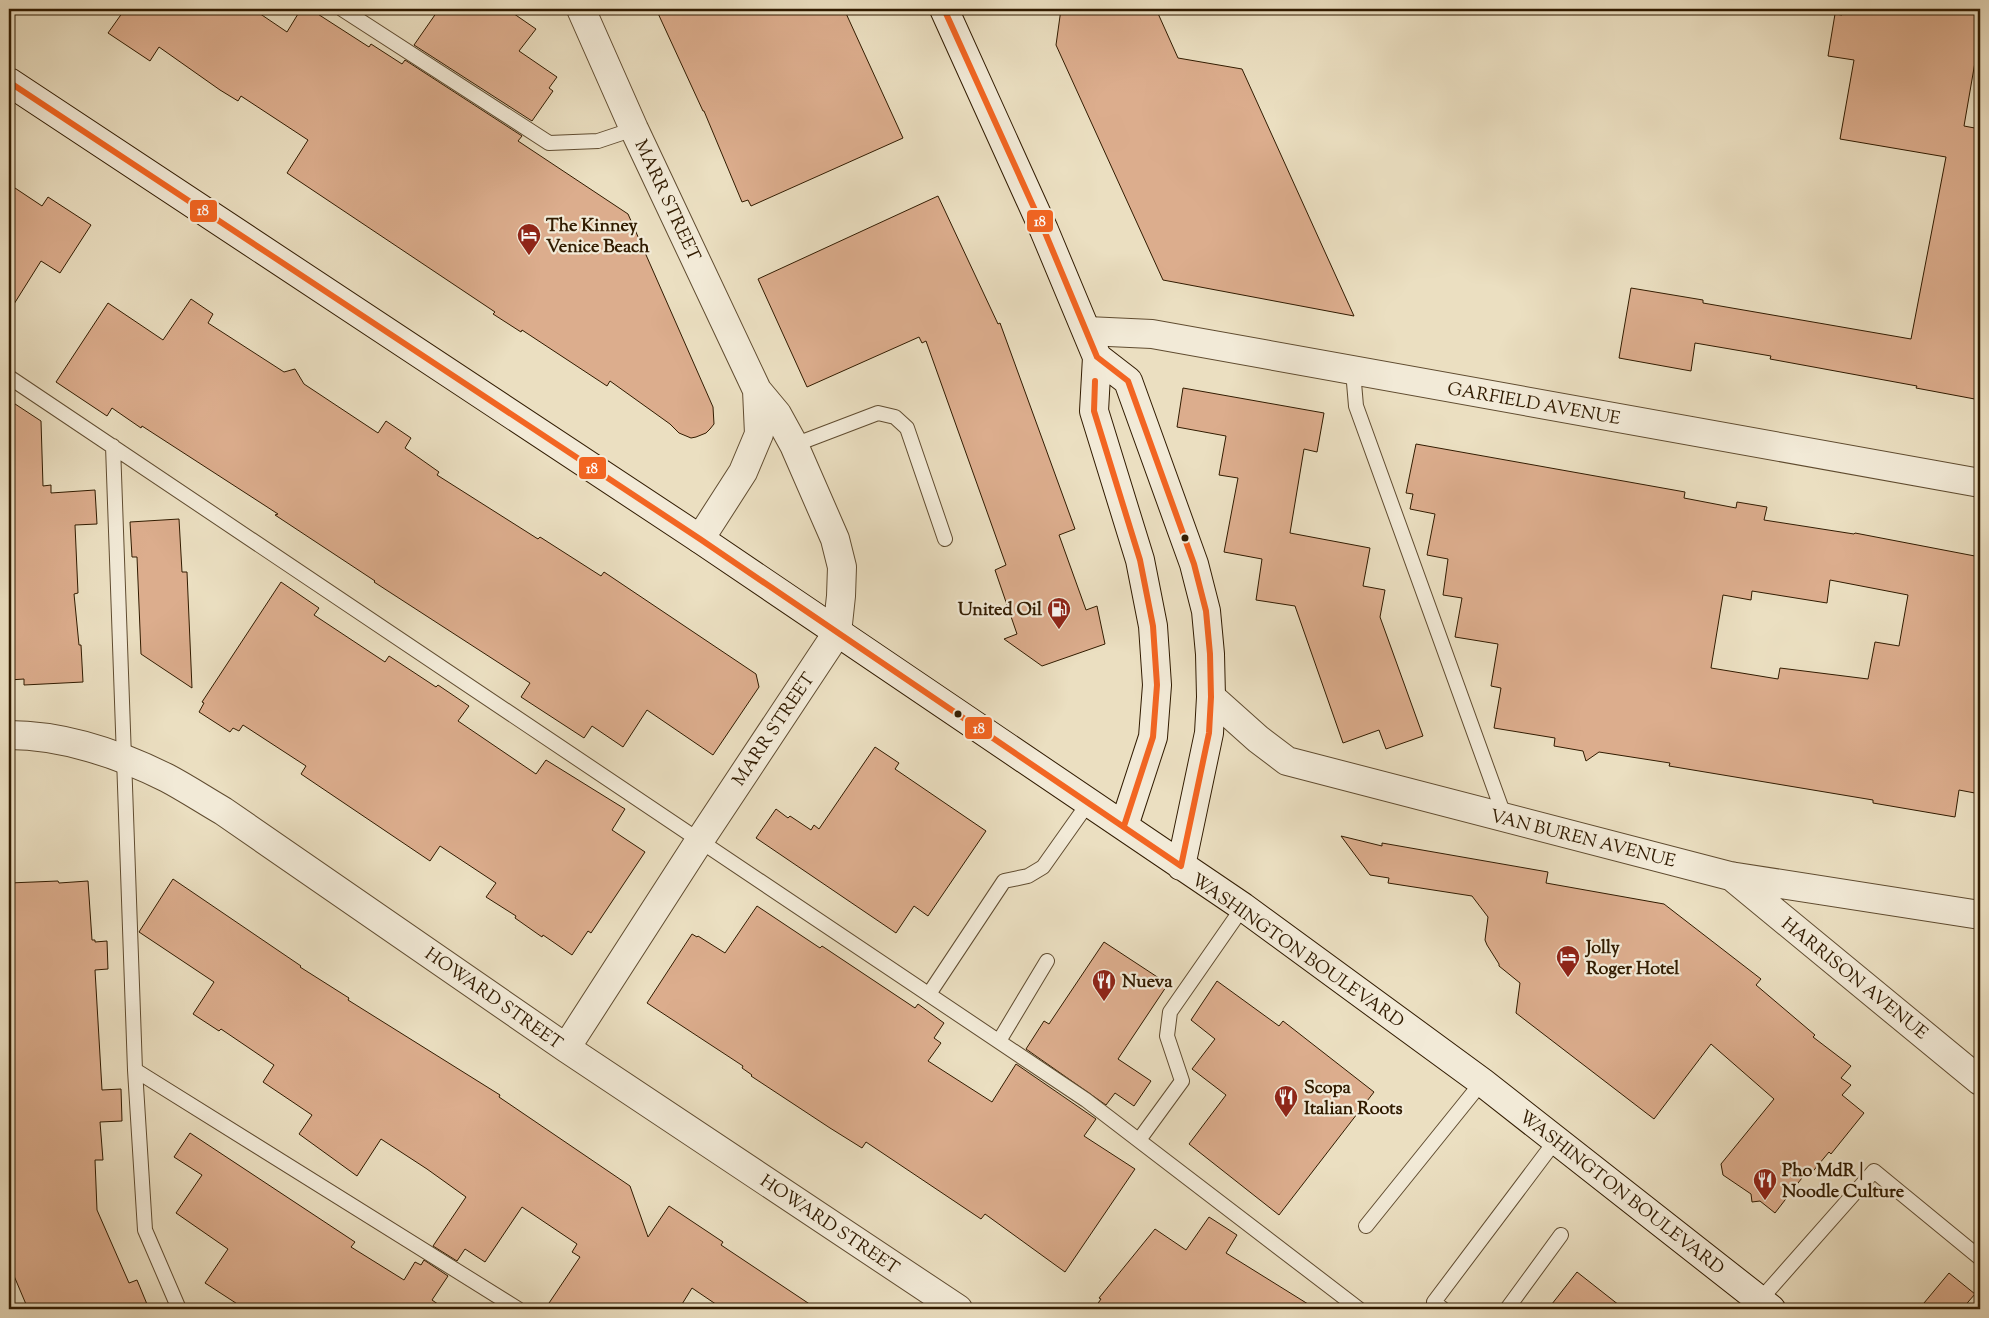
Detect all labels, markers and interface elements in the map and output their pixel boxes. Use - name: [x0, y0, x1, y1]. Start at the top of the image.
- street label: MARR STREET: [627, 136, 706, 266]
- line badge: 18: [189, 199, 218, 223]
- text: 18: [197, 202, 209, 222]
- line badge: 18: [1026, 209, 1054, 233]
- text: 18: [1034, 213, 1046, 233]
- place label: The Kinney Venice Beach: [546, 214, 650, 261]
- hotel icon: The Kinney Venice Beach: [516, 222, 542, 256]
- street label: GARFIELD AVENUE: [1445, 377, 1622, 433]
- line badge: 18: [578, 456, 607, 480]
- text: 18: [586, 460, 598, 480]
- unlabelled marker: [1180, 533, 1190, 543]
- fuel station icon: United Oil: [1046, 596, 1072, 630]
- place label: United Oil: [958, 598, 1043, 624]
- street label: MARR STREET: [727, 668, 822, 792]
- unlabelled marker: [953, 709, 963, 719]
- line badge: 18: [964, 716, 993, 740]
- text: 18: [973, 720, 985, 740]
- street label: VAN BUREN AVENUE: [1487, 804, 1678, 876]
- street label: WASHINGTON BOULEVARD: [1185, 868, 1409, 1035]
- street label: HARRISON AVENUE: [1775, 912, 1933, 1047]
- place label: Jolly Roger Hotel: [1584, 936, 1680, 983]
- street label: HOWARD STREET: [419, 942, 567, 1057]
- hotel icon: Jolly Roger Hotel: [1555, 944, 1581, 978]
- restaurant icon: Nueva: [1091, 968, 1117, 1002]
- place label: Nueva: [1122, 970, 1173, 996]
- place label: Scopa Italian Roots: [1304, 1076, 1403, 1123]
- restaurant icon: Scopa Italian Roots: [1273, 1084, 1299, 1118]
- street label: WASHINGTON BOULEVARD: [1512, 1105, 1729, 1282]
- place label: Pho MdR | Noodle Culture: [1782, 1159, 1905, 1206]
- restaurant icon: Pho MdR | Noodle Culture: [1752, 1167, 1778, 1201]
- street label: HOWARD STREET: [754, 1169, 904, 1282]

